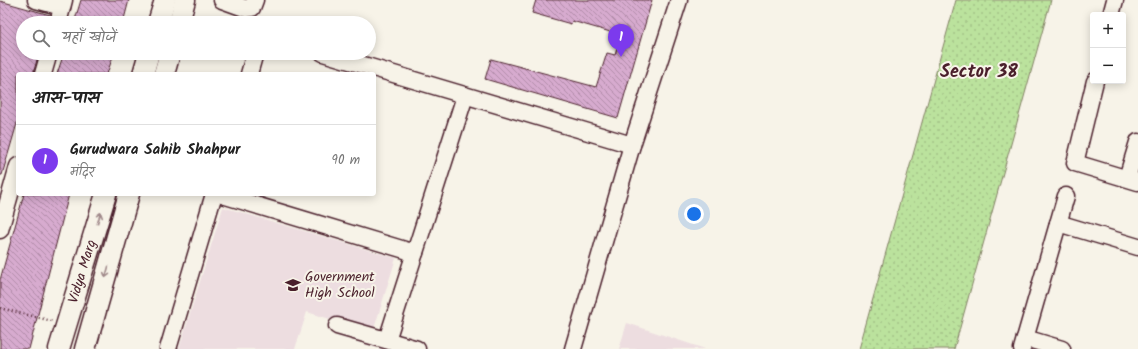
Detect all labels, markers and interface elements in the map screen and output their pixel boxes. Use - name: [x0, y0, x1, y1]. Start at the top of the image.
- map controls: [1090, 12, 1126, 84]
- button: +: [1090, 12, 1126, 48]
- search box: [16, 16, 376, 60]
- pin: 1: [608, 24, 634, 57]
- text: यहाँ खोजें: [62, 26, 116, 50]
- icon: search: [30, 27, 52, 49]
- button: −: [1090, 48, 1126, 84]
- district label: Sector 38: [940, 58, 1018, 87]
- text: आस-पास: [32, 85, 100, 112]
- text: Gurudwara Sahib Shahpur: [70, 138, 240, 162]
- text: 1: [43, 150, 47, 171]
- text: 90 m: [332, 150, 360, 171]
- text: मंदिर: [70, 162, 94, 183]
- your location: [684, 204, 704, 224]
- one-way arrow: [96, 212, 103, 225]
- street label: Vidya Marg: [62, 237, 103, 306]
- one-way arrow: [103, 265, 110, 278]
- place label: Government High School: [305, 266, 375, 304]
- school or university icon: Government High School: [284, 276, 302, 294]

